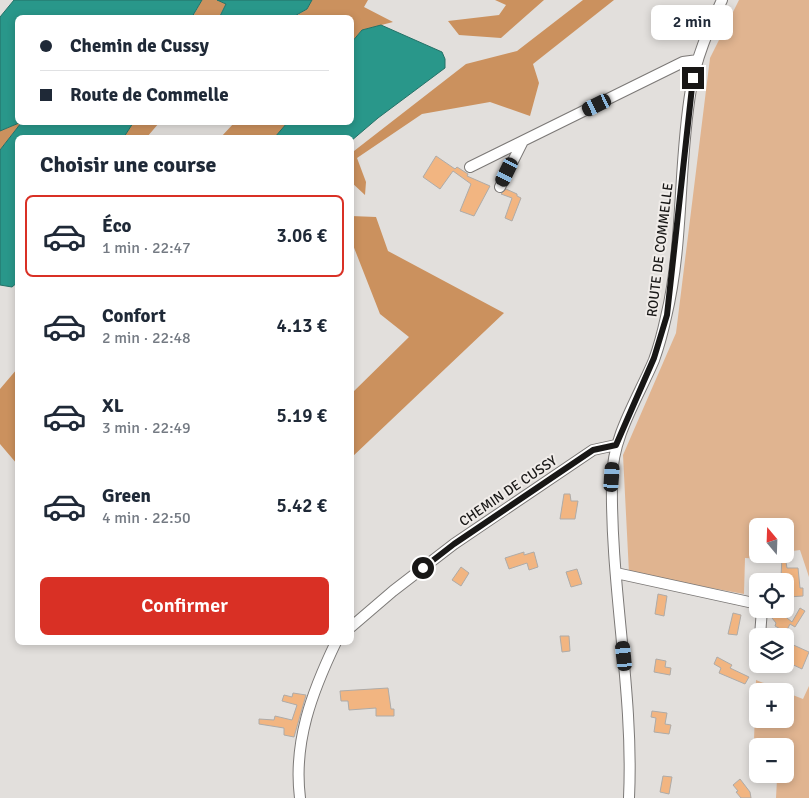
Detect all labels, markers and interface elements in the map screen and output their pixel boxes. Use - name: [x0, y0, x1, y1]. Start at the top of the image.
- callout: 2 min: [652, 5, 734, 40]
- text: 2 min: [673, 12, 711, 32]
- text: Chemin de Cussy: [70, 34, 209, 58]
- route end: [682, 67, 704, 89]
- text: Route de Commelle: [70, 83, 229, 107]
- car: [580, 92, 613, 118]
- text: Choisir une course: [40, 151, 216, 178]
- car: [493, 155, 520, 189]
- street label: ROUTE DE COMMELLE: [643, 182, 677, 318]
- icon: car: [42, 214, 87, 259]
- text: Éco: [102, 214, 132, 238]
- text: 3.06 €: [277, 224, 327, 248]
- text: 1 min · 22:47: [102, 238, 191, 258]
- icon: car: [42, 304, 87, 349]
- text: Confort: [102, 304, 166, 328]
- text: 4.13 €: [277, 314, 327, 338]
- text: 2 min · 22:48: [102, 328, 191, 348]
- icon: car: [42, 394, 87, 439]
- text: XL: [102, 394, 124, 418]
- text: 5.19 €: [277, 404, 327, 428]
- text: 3 min · 22:49: [102, 418, 191, 438]
- street label: CHEMIN DE CUSSY: [456, 452, 560, 530]
- car: [603, 462, 620, 492]
- icon: car: [42, 484, 87, 529]
- text: Green: [102, 484, 151, 508]
- text: 5.42 €: [277, 494, 327, 518]
- text: 4 min · 22:50: [102, 508, 191, 528]
- north arrow: [749, 518, 794, 562]
- map controls: [749, 518, 794, 783]
- route start: [412, 557, 434, 579]
- button: locate: [749, 573, 794, 618]
- button: Confirmer: [40, 577, 329, 635]
- button: layers: [749, 628, 794, 673]
- car: [614, 640, 633, 672]
- button: +: [749, 683, 794, 728]
- button: −: [749, 738, 794, 783]

